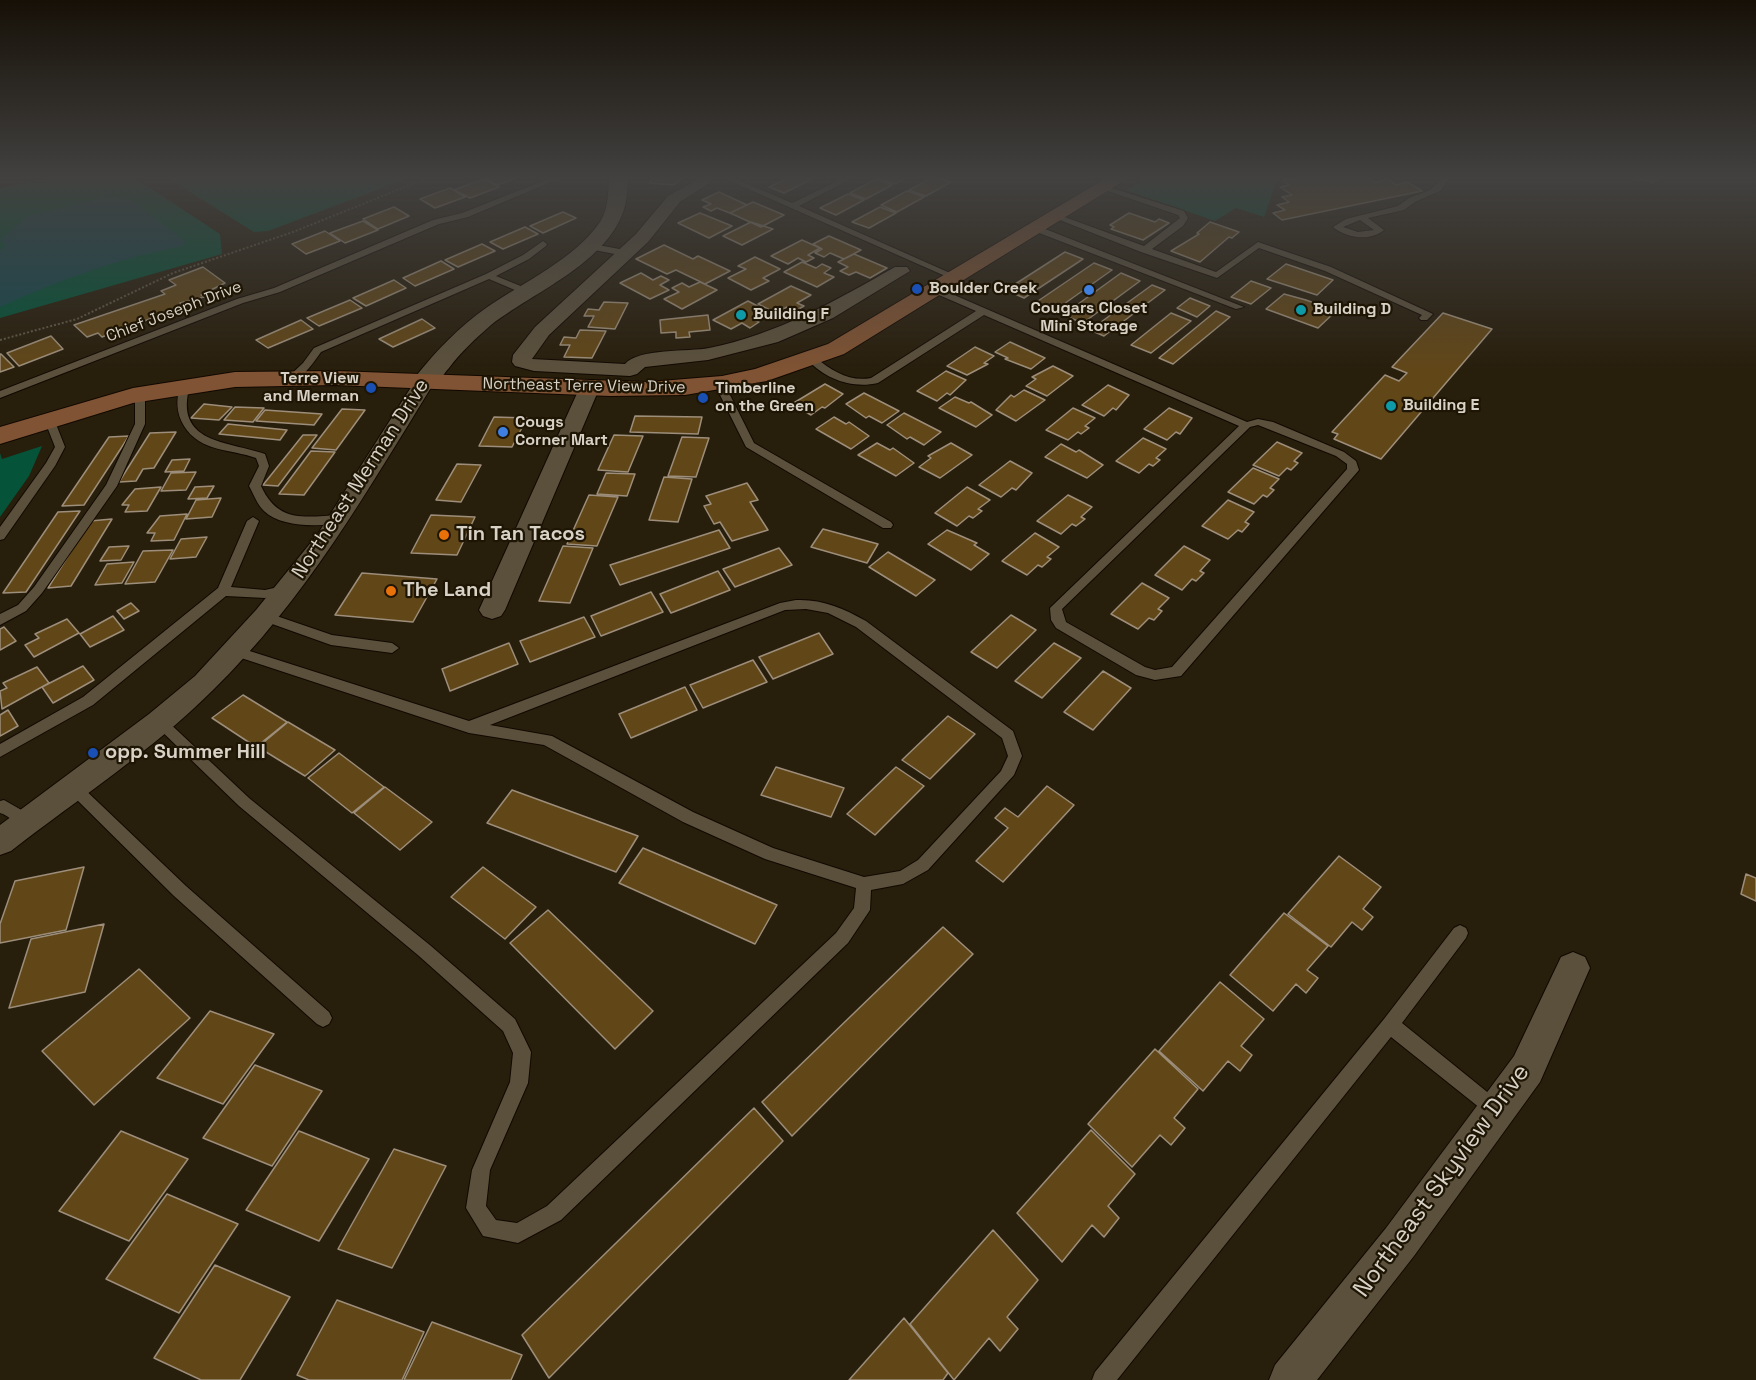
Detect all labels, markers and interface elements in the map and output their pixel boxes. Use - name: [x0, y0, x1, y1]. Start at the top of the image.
- street label: Chief Joseph Drive: [103, 277, 245, 347]
- place label: Boulder Creek: [929, 279, 1037, 299]
- marker: Boulder Creek: [910, 282, 924, 296]
- marker: Cougars Closet Mini Storage: [1082, 283, 1096, 297]
- place label: Cougars Closet Mini Storage: [1030, 299, 1148, 337]
- place label: Building D: [1313, 300, 1391, 320]
- marker: Building D: [1294, 303, 1308, 317]
- place label: Building F: [753, 305, 829, 325]
- marker: Building F: [734, 308, 748, 322]
- place label: Terre View and Merman: [263, 369, 359, 407]
- street label: Northeast Merman Drive: [287, 375, 435, 583]
- street label: Northeast Terre View Drive: [482, 375, 686, 397]
- place label: Timberline on the Green: [715, 379, 814, 417]
- marker: Terre View and Merman: [364, 381, 378, 395]
- marker: Timberline on the Green: [696, 391, 710, 405]
- place label: Building E: [1403, 396, 1479, 416]
- marker: Building E: [1384, 399, 1398, 413]
- place label: Cougs Corner Mart: [515, 413, 608, 451]
- marker: Cougs Corner Mart: [496, 425, 510, 439]
- place label: Tin Tan Tacos: [456, 523, 585, 547]
- marker: Tin Tan Tacos: [437, 528, 451, 542]
- place label: The Land: [403, 579, 491, 603]
- marker: The Land: [384, 584, 398, 598]
- place label: opp. Summer Hill: [105, 741, 266, 765]
- marker: opp. Summer Hill: [86, 746, 100, 760]
- street label: Northeast Skyview Drive: [1348, 1059, 1536, 1303]

